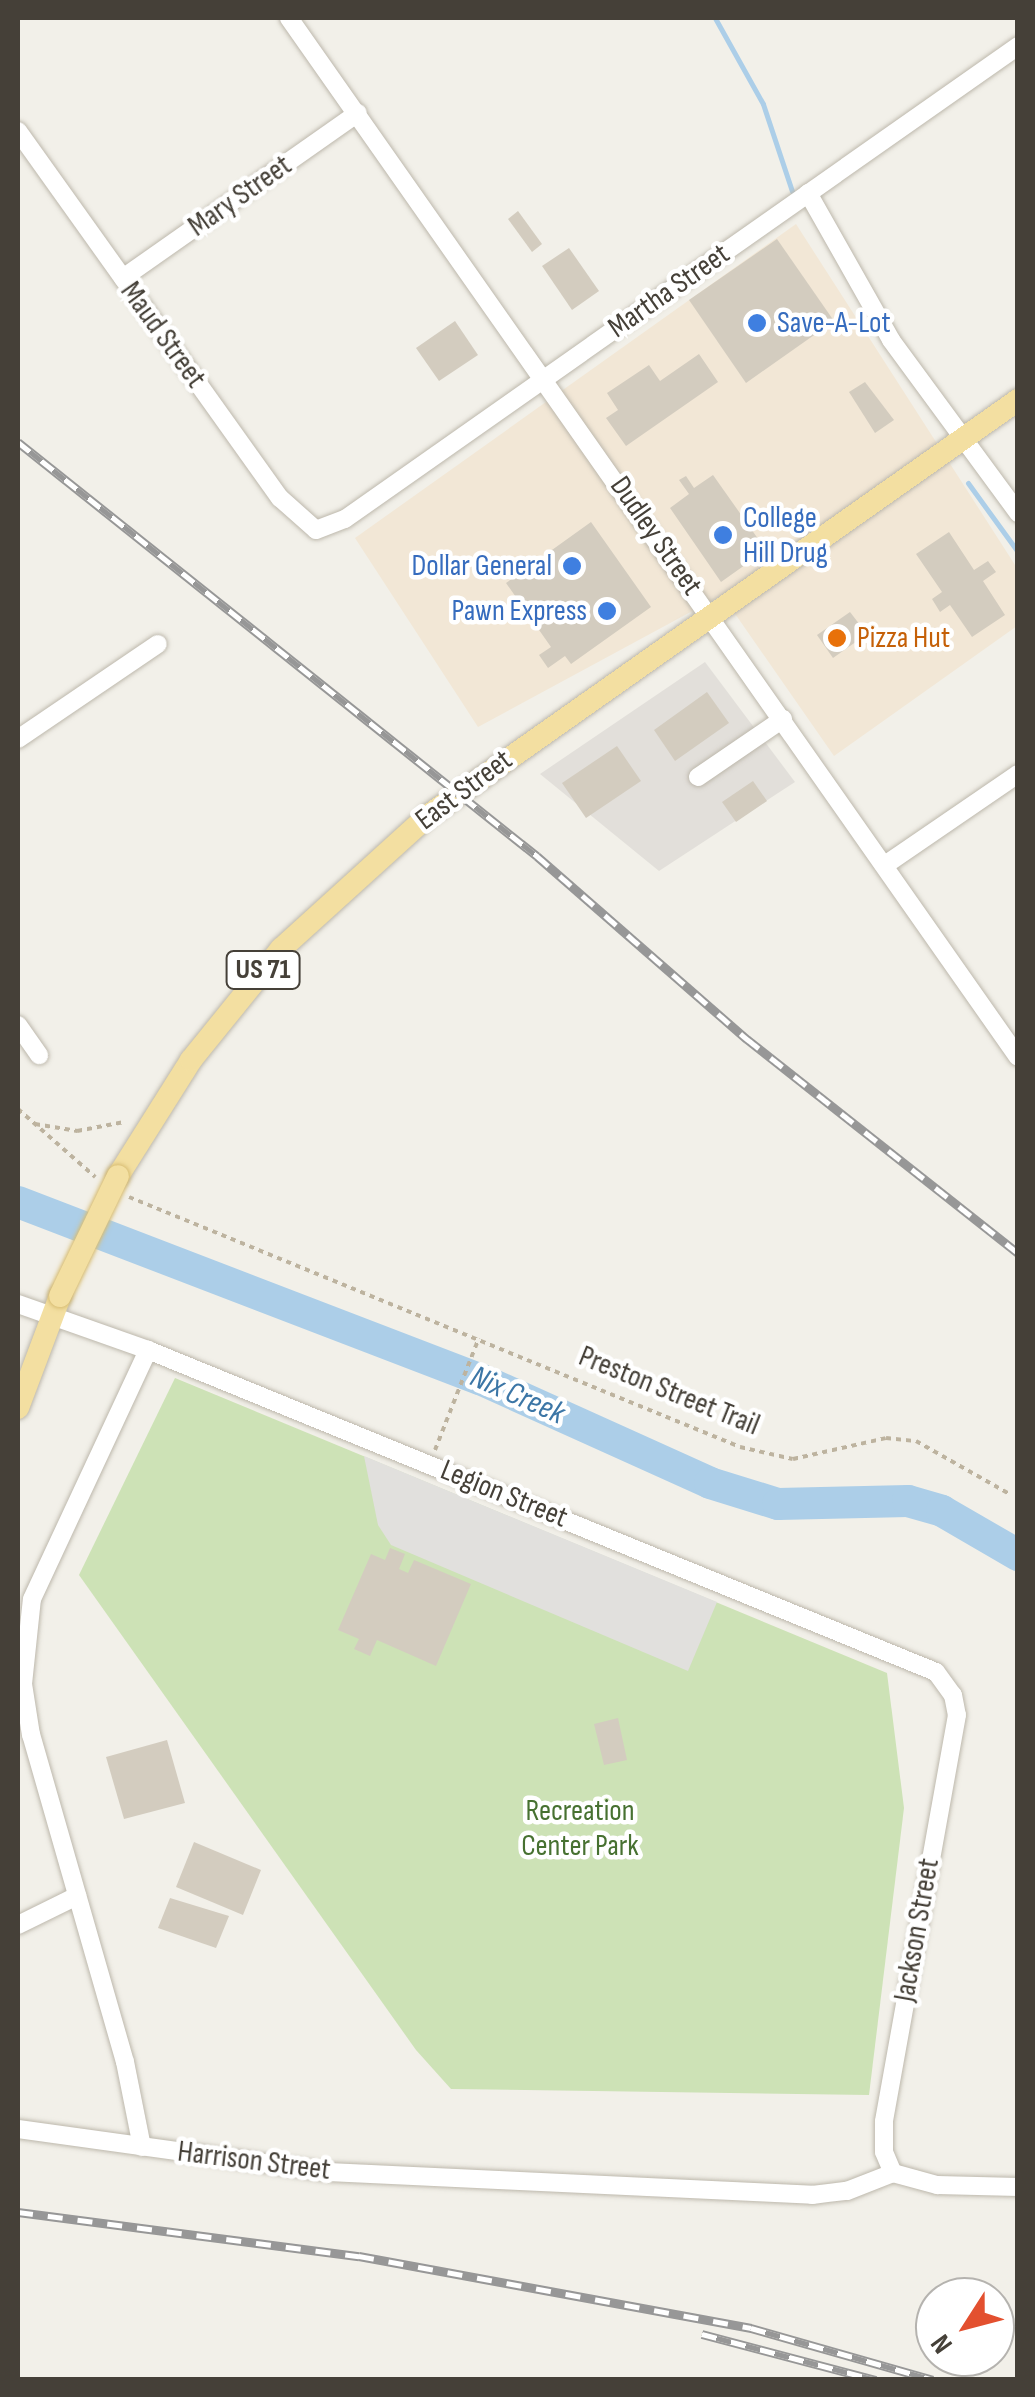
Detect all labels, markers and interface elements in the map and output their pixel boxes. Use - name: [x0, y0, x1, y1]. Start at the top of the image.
- street label: Mary Street: [181, 147, 299, 245]
- street label: Martha Street: [601, 236, 737, 346]
- street label: Maud Street: [112, 275, 214, 395]
- place label: Save-A-Lot: [777, 305, 891, 341]
- marker: Save-A-Lot: [746, 312, 768, 334]
- street label: Dudley Street: [602, 470, 710, 602]
- place label: College Hill Drug: [743, 500, 828, 570]
- marker: College Hill Drug: [712, 524, 734, 546]
- place label: Dollar General: [411, 548, 552, 584]
- marker: Dollar General: [561, 555, 583, 577]
- place label: Pawn Express: [451, 593, 587, 629]
- marker: Pawn Express: [596, 600, 618, 622]
- place label: Pizza Hut: [857, 620, 950, 656]
- marker: Pizza Hut: [826, 627, 848, 649]
- street label: East Street: [409, 742, 519, 838]
- road number: US 71: [226, 947, 300, 993]
- street label: Preston Street Trail: [573, 1338, 765, 1444]
- water label: Nix Creek: [464, 1358, 570, 1434]
- street label: Legion Street: [435, 1452, 573, 1536]
- park label: Recreation Center Park: [521, 1793, 639, 1864]
- street label: Jackson Street: [887, 1856, 947, 2004]
- street label: Harrison Street: [176, 2134, 332, 2188]
- north arrow: [915, 2277, 1015, 2377]
- text: N: [924, 2328, 960, 2360]

